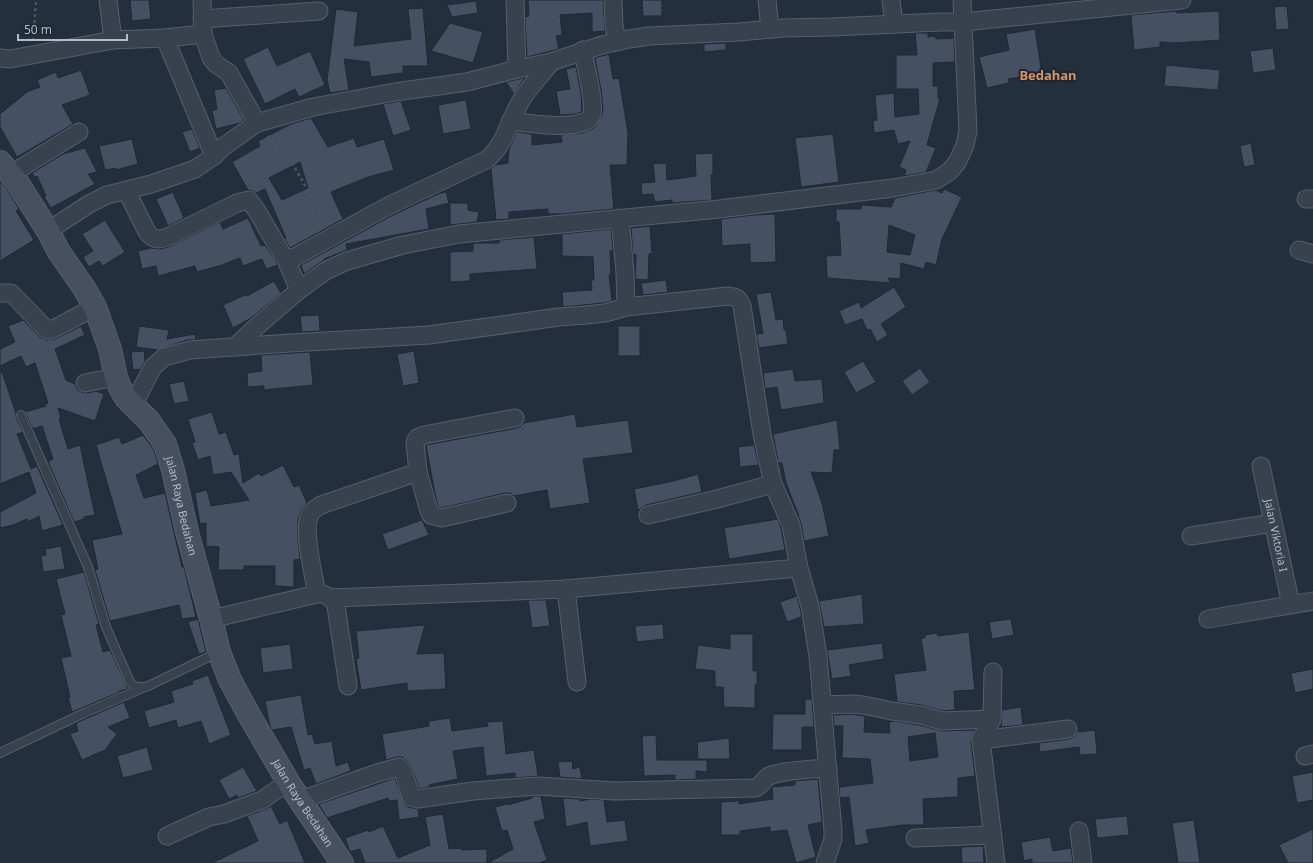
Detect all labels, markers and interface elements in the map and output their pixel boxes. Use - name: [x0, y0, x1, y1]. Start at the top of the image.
- scale bar: [18, 16, 127, 42]
- text: 50 m: [24, 21, 52, 38]
- district label: Bedahan: [1019, 66, 1077, 84]
- street label: Jalan Raya Bedahan: [162, 453, 201, 557]
- street label: Jalan Viktoria I: [1261, 497, 1292, 573]
- street label: Jalan Raya Bedahan: [269, 755, 337, 850]

